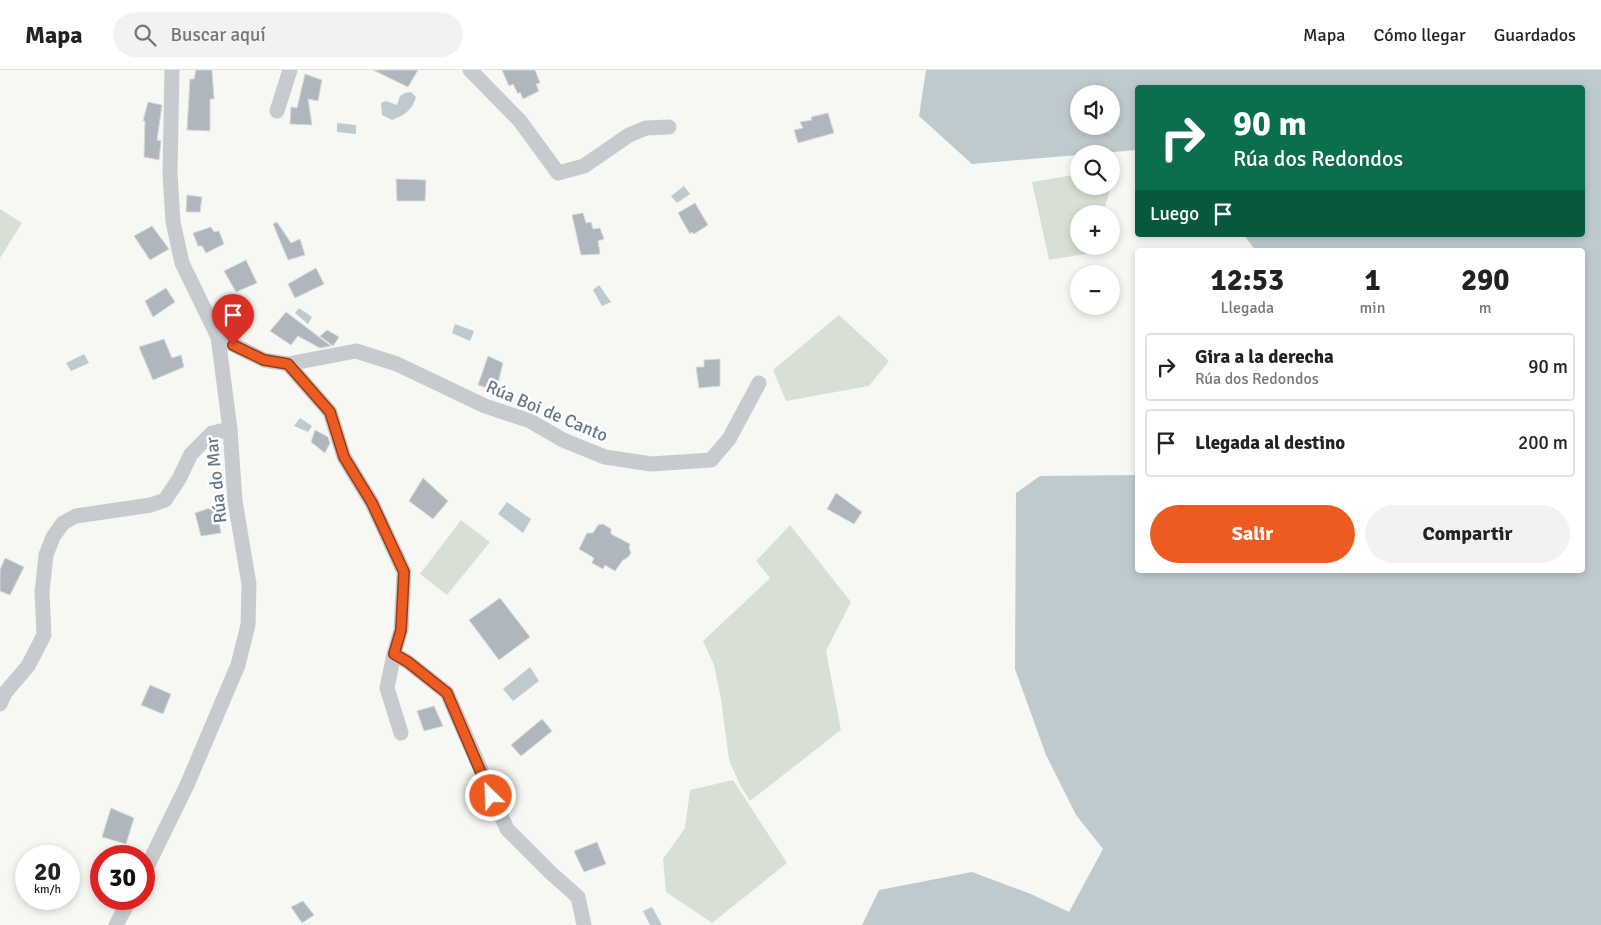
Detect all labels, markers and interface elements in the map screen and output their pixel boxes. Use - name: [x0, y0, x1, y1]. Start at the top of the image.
- search box: [113, 12, 463, 57]
- text: Mapa: [25, 20, 83, 50]
- icon: search: [131, 21, 159, 49]
- text: Buscar aquí: [171, 23, 266, 47]
- text: Mapa: [1303, 24, 1345, 46]
- text: Cómo llegar: [1373, 24, 1466, 46]
- text: Guardados: [1494, 24, 1576, 46]
- map controls: [1070, 85, 1120, 315]
- button: sound: [1070, 85, 1120, 135]
- text: 90 m: [1233, 102, 1307, 145]
- icon: right: [1150, 105, 1215, 170]
- button: search: [1070, 145, 1120, 195]
- text: Rúa dos Redondos: [1233, 145, 1403, 172]
- icon: arrive: [1209, 200, 1237, 228]
- text: Luego: [1150, 202, 1199, 226]
- button: +: [1070, 205, 1120, 255]
- text: 12:53: [1210, 262, 1284, 299]
- text: 1: [1364, 262, 1381, 299]
- text: 290: [1461, 262, 1509, 299]
- button: −: [1070, 265, 1120, 315]
- pin: [212, 294, 254, 345]
- text: Llegada: [1220, 298, 1274, 318]
- text: min: [1360, 298, 1385, 318]
- text: m: [1479, 298, 1492, 318]
- icon: arrive: [219, 301, 247, 329]
- text: Gira a la derecha: [1195, 345, 1334, 369]
- icon: right: [1152, 353, 1180, 381]
- text: 90 m: [1528, 355, 1568, 379]
- text: Rúa dos Redondos: [1195, 369, 1319, 389]
- street label: Rúa Boi de Canto: [483, 375, 611, 447]
- icon: arrive: [1152, 429, 1180, 457]
- text: Llegada al destino: [1195, 431, 1345, 455]
- text: 200 m: [1518, 431, 1568, 455]
- street label: Rúa do Mar: [201, 435, 231, 524]
- button: Salir: [1150, 505, 1355, 563]
- button: Compartir: [1365, 505, 1570, 563]
- position arrow: [464, 769, 516, 821]
- speed limit sign: 30: [90, 845, 155, 910]
- text: 20: [34, 856, 61, 887]
- text: km/h: [34, 882, 61, 897]

